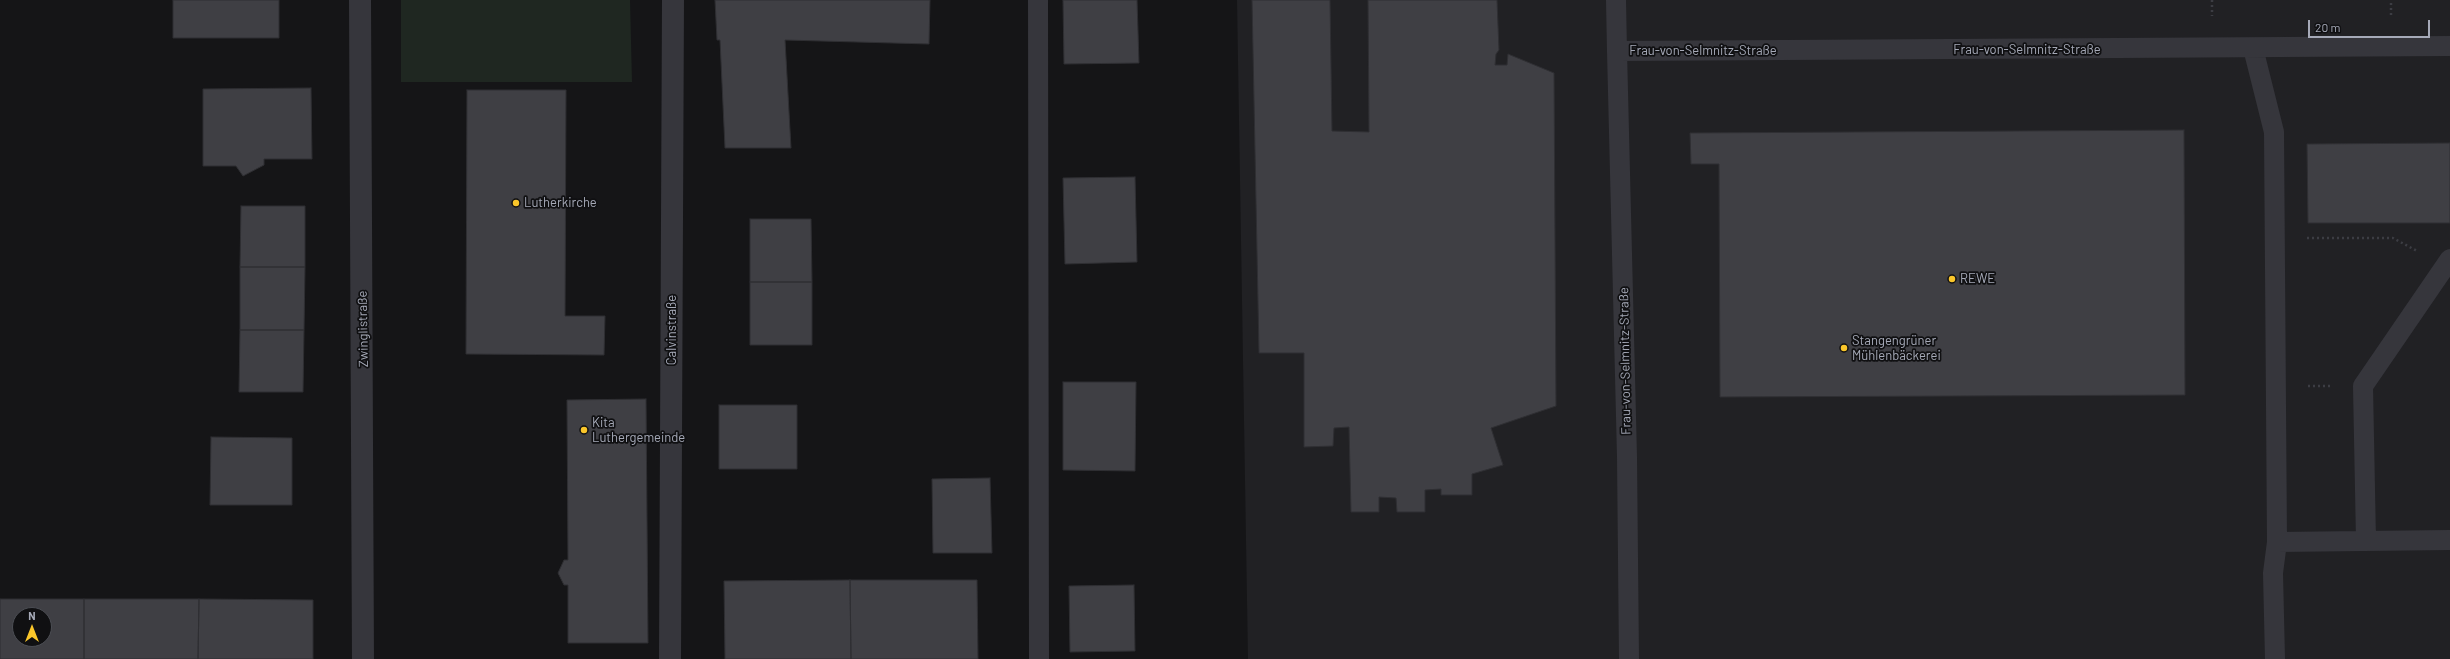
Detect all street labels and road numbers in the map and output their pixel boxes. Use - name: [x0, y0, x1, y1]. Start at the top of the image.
- street label: Frau-von-Selmnitz-Straße: [1953, 42, 2101, 58]
- street label: Frau-von-Selmnitz-Straße: [1629, 43, 1777, 59]
- street label: Frau-von-Selmnitz-Straße: [1616, 287, 1634, 435]
- street label: Zwinglistraße: [355, 291, 371, 367]
- street label: Calvinstraße: [664, 295, 680, 365]

